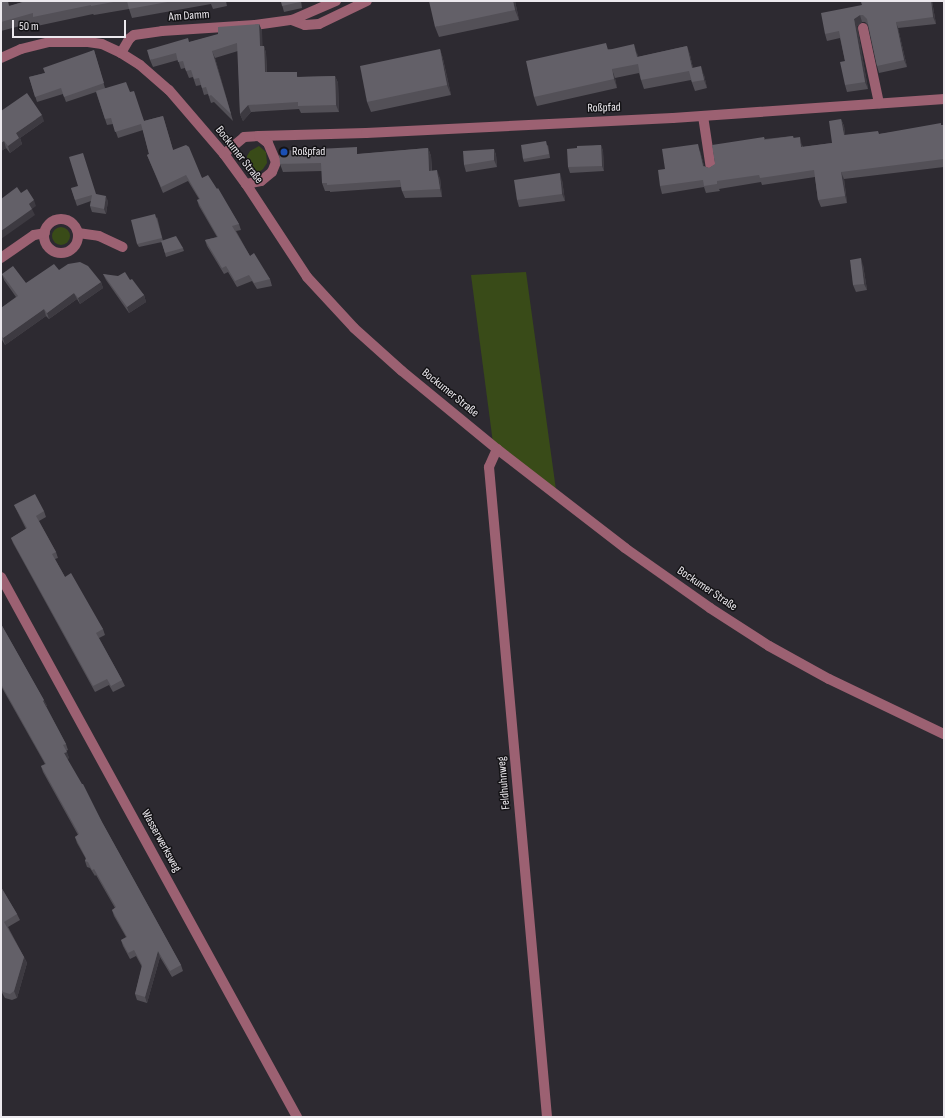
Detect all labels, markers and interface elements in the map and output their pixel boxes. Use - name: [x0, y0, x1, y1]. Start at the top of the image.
- street label: Am Damm: [168, 7, 210, 25]
- scale bar: [14, 12, 128, 38]
- text: 50 m: [19, 19, 39, 34]
- street label: Roßpfad: [587, 100, 621, 116]
- street label: Bockumer Straße: [212, 123, 266, 187]
- place label: Roßpfad: [292, 145, 325, 159]
- marker: Roßpfad: [279, 147, 289, 157]
- street label: Bockumer Straße: [419, 366, 481, 420]
- street label: Bockumer Straße: [674, 564, 740, 614]
- street label: Feldhuhnweg: [495, 756, 513, 810]
- street label: Wasserwerksweg: [138, 807, 184, 875]

